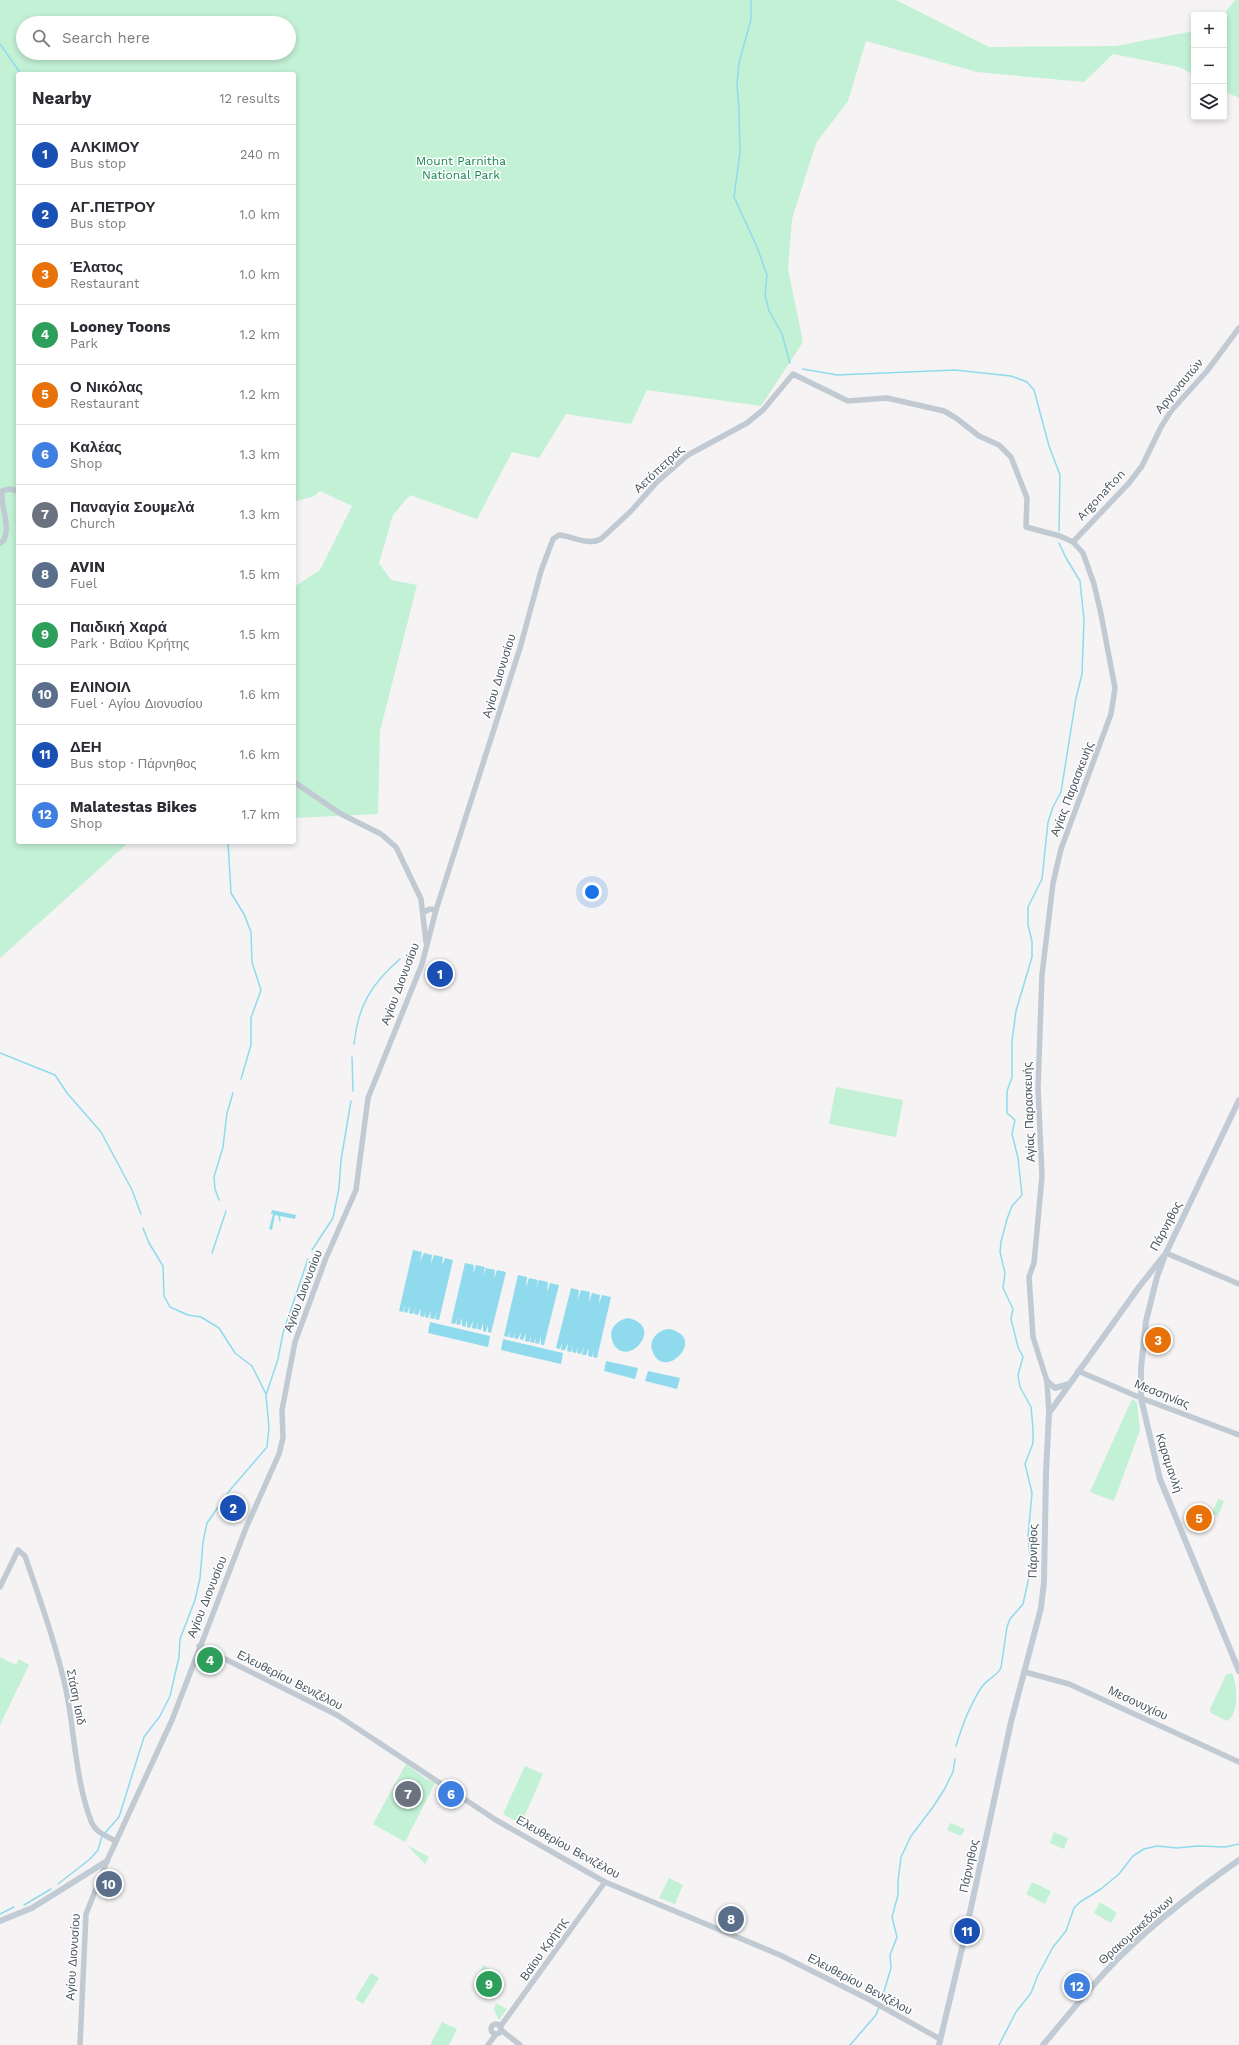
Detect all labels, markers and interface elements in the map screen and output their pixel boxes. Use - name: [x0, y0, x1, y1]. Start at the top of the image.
- map controls: [1191, 12, 1227, 120]
- button: +: [1191, 12, 1227, 48]
- search box: [16, 16, 296, 60]
- icon: search: [30, 27, 52, 49]
- text: Search here: [62, 29, 150, 47]
- button: −: [1191, 48, 1227, 84]
- button: layers: [1191, 84, 1227, 120]
- text: Nearby: [32, 88, 91, 108]
- text: 12 results: [219, 91, 280, 106]
- text: ΑΛΚΙΜΟΥ: [70, 138, 140, 156]
- text: 1: [42, 147, 48, 162]
- text: 240 m: [240, 147, 280, 162]
- park label: Mount Parnitha National Park: [416, 154, 506, 182]
- text: Bus stop: [70, 156, 126, 171]
- text: ΑΓ.ΠΕΤΡΟΥ: [70, 198, 155, 216]
- text: 2: [41, 207, 49, 222]
- text: 1.0 km: [240, 207, 280, 222]
- text: Bus stop: [70, 216, 126, 231]
- text: Έλατος: [70, 258, 123, 276]
- text: 3: [41, 267, 49, 282]
- text: 1.0 km: [240, 267, 280, 282]
- text: Restaurant: [70, 276, 140, 291]
- text: Looney Toons: [70, 318, 170, 336]
- text: 4: [41, 327, 49, 342]
- text: 1.2 km: [240, 327, 280, 342]
- text: Park: [70, 336, 98, 351]
- street label: Αργοναυτών: [1152, 356, 1206, 416]
- text: Ο Νικόλας: [70, 378, 143, 396]
- text: 5: [41, 387, 49, 402]
- text: 1.2 km: [240, 387, 280, 402]
- text: Restaurant: [70, 396, 140, 411]
- text: Καλέας: [70, 438, 122, 456]
- street label: Αετόπετρας: [631, 442, 687, 496]
- text: 6: [41, 447, 49, 462]
- text: 1.3 km: [240, 447, 280, 462]
- text: Shop: [70, 456, 102, 471]
- street label: Argonafton: [1074, 467, 1128, 523]
- text: Παναγία Σουμελά: [70, 498, 194, 516]
- text: 7: [41, 507, 49, 522]
- text: 1.3 km: [240, 507, 280, 522]
- text: Church: [70, 516, 115, 531]
- text: AVIN: [70, 558, 105, 576]
- text: 8: [41, 567, 49, 582]
- text: 1.5 km: [240, 567, 280, 582]
- text: Fuel: [70, 576, 97, 591]
- text: Παιδική Χαρά: [70, 618, 167, 636]
- text: 9: [41, 627, 49, 642]
- text: 1.5 km: [240, 627, 280, 642]
- street label: Αγίου Διονυσίου: [480, 632, 518, 720]
- text: Park · Βαϊου Κρήτης: [70, 636, 189, 651]
- text: ΕΛΙΝΟΙΛ: [70, 678, 131, 696]
- text: 10: [38, 687, 52, 702]
- text: 1.6 km: [240, 687, 280, 702]
- text: Fuel · Αγίου Διονυσίου: [70, 696, 203, 711]
- text: ΔΕΗ: [70, 738, 102, 756]
- street label: Αγίας Παρασκευής: [1047, 739, 1097, 838]
- text: 11: [39, 747, 51, 762]
- text: 1.6 km: [240, 747, 280, 762]
- text: Bus stop · Πάρνηθος: [70, 756, 197, 771]
- text: Malatestas Bikes: [70, 798, 197, 816]
- text: 12: [38, 807, 52, 822]
- text: 1.7 km: [242, 807, 280, 822]
- text: Shop: [70, 816, 102, 831]
- your location: [582, 882, 602, 902]
- street label: Αγίου Διονυσίου: [378, 941, 422, 1027]
- pin: 1: [427, 959, 453, 989]
- street label: Αγίας Παρασκευής: [1020, 1061, 1038, 1162]
- street label: Πάρνηθος: [1147, 1199, 1185, 1253]
- street label: Αγίου Διονυσίου: [281, 1248, 325, 1334]
- pin: 3: [1145, 1325, 1171, 1355]
- street label: Μεσσηνίας: [1132, 1377, 1192, 1411]
- street label: Καραμανλή: [1153, 1432, 1185, 1494]
- pin: 2: [220, 1493, 246, 1523]
- pin: 5: [1186, 1503, 1212, 1533]
- street label: Πάρνηθος: [1026, 1524, 1040, 1578]
- street label: Αγίου Διονυσίου: [184, 1554, 230, 1640]
- pin: 4: [197, 1645, 223, 1675]
- street label: Ελευθερίου Βενιζέλου: [235, 1647, 345, 1713]
- street label: Στάση Ισιδ: [64, 1668, 88, 1726]
- street label: Μεσονυχίου: [1106, 1683, 1170, 1723]
- pin: 7: [395, 1779, 421, 1809]
- pin: 6: [438, 1779, 464, 1809]
- street label: Ελευθερίου Βενιζέλου: [514, 1813, 622, 1881]
- street label: Πάρνηθος: [957, 1838, 982, 1894]
- pin: 10: [96, 1869, 122, 1899]
- street label: Θρακομακεδόνων: [1096, 1893, 1176, 1967]
- pin: 8: [718, 1904, 744, 1934]
- street label: Αγίου Διονυσίου: [63, 1913, 83, 2001]
- street label: Βαϊου Κρήτης: [517, 1915, 571, 1983]
- pin: 11: [954, 1916, 980, 1946]
- street label: Ελευθερίου Βενιζέλου: [805, 1950, 915, 2018]
- pin: 9: [476, 1969, 502, 1999]
- pin: 12: [1064, 1971, 1090, 2001]

